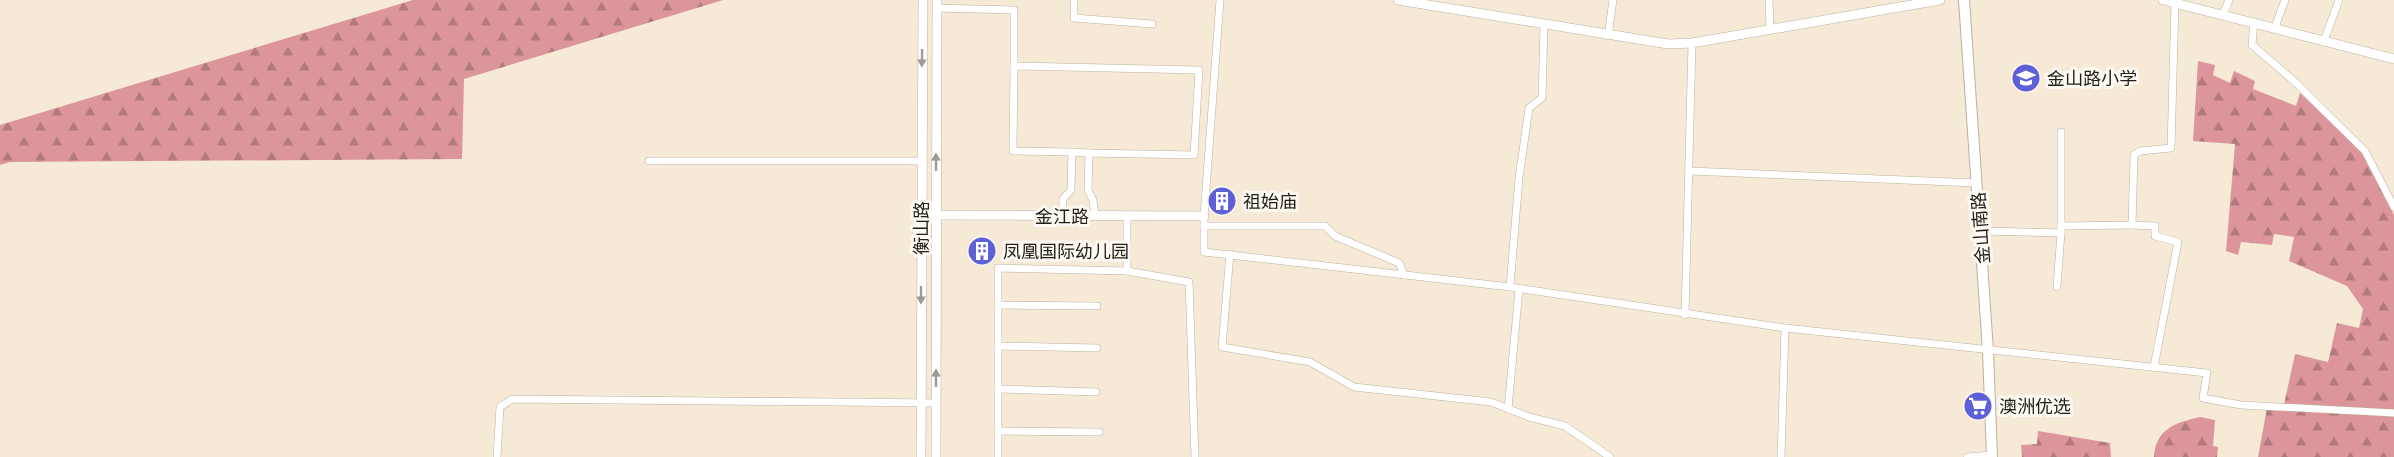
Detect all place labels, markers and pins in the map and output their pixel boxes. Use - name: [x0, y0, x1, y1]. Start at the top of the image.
- school or university icon: 金山路小学: [2010, 62, 2042, 94]
- place label: 金山路小学: [2047, 67, 2137, 89]
- building icon: 祖始庙: [1206, 185, 1238, 217]
- place label: 祖始庙: [1243, 190, 1297, 212]
- building icon: 凤凰国际幼儿园: [966, 235, 998, 267]
- place label: 凤凰国际幼儿园: [1003, 240, 1129, 262]
- supermarket icon: 澳洲优选: [1962, 390, 1994, 422]
- place label: 澳洲优选: [1999, 395, 2071, 417]

